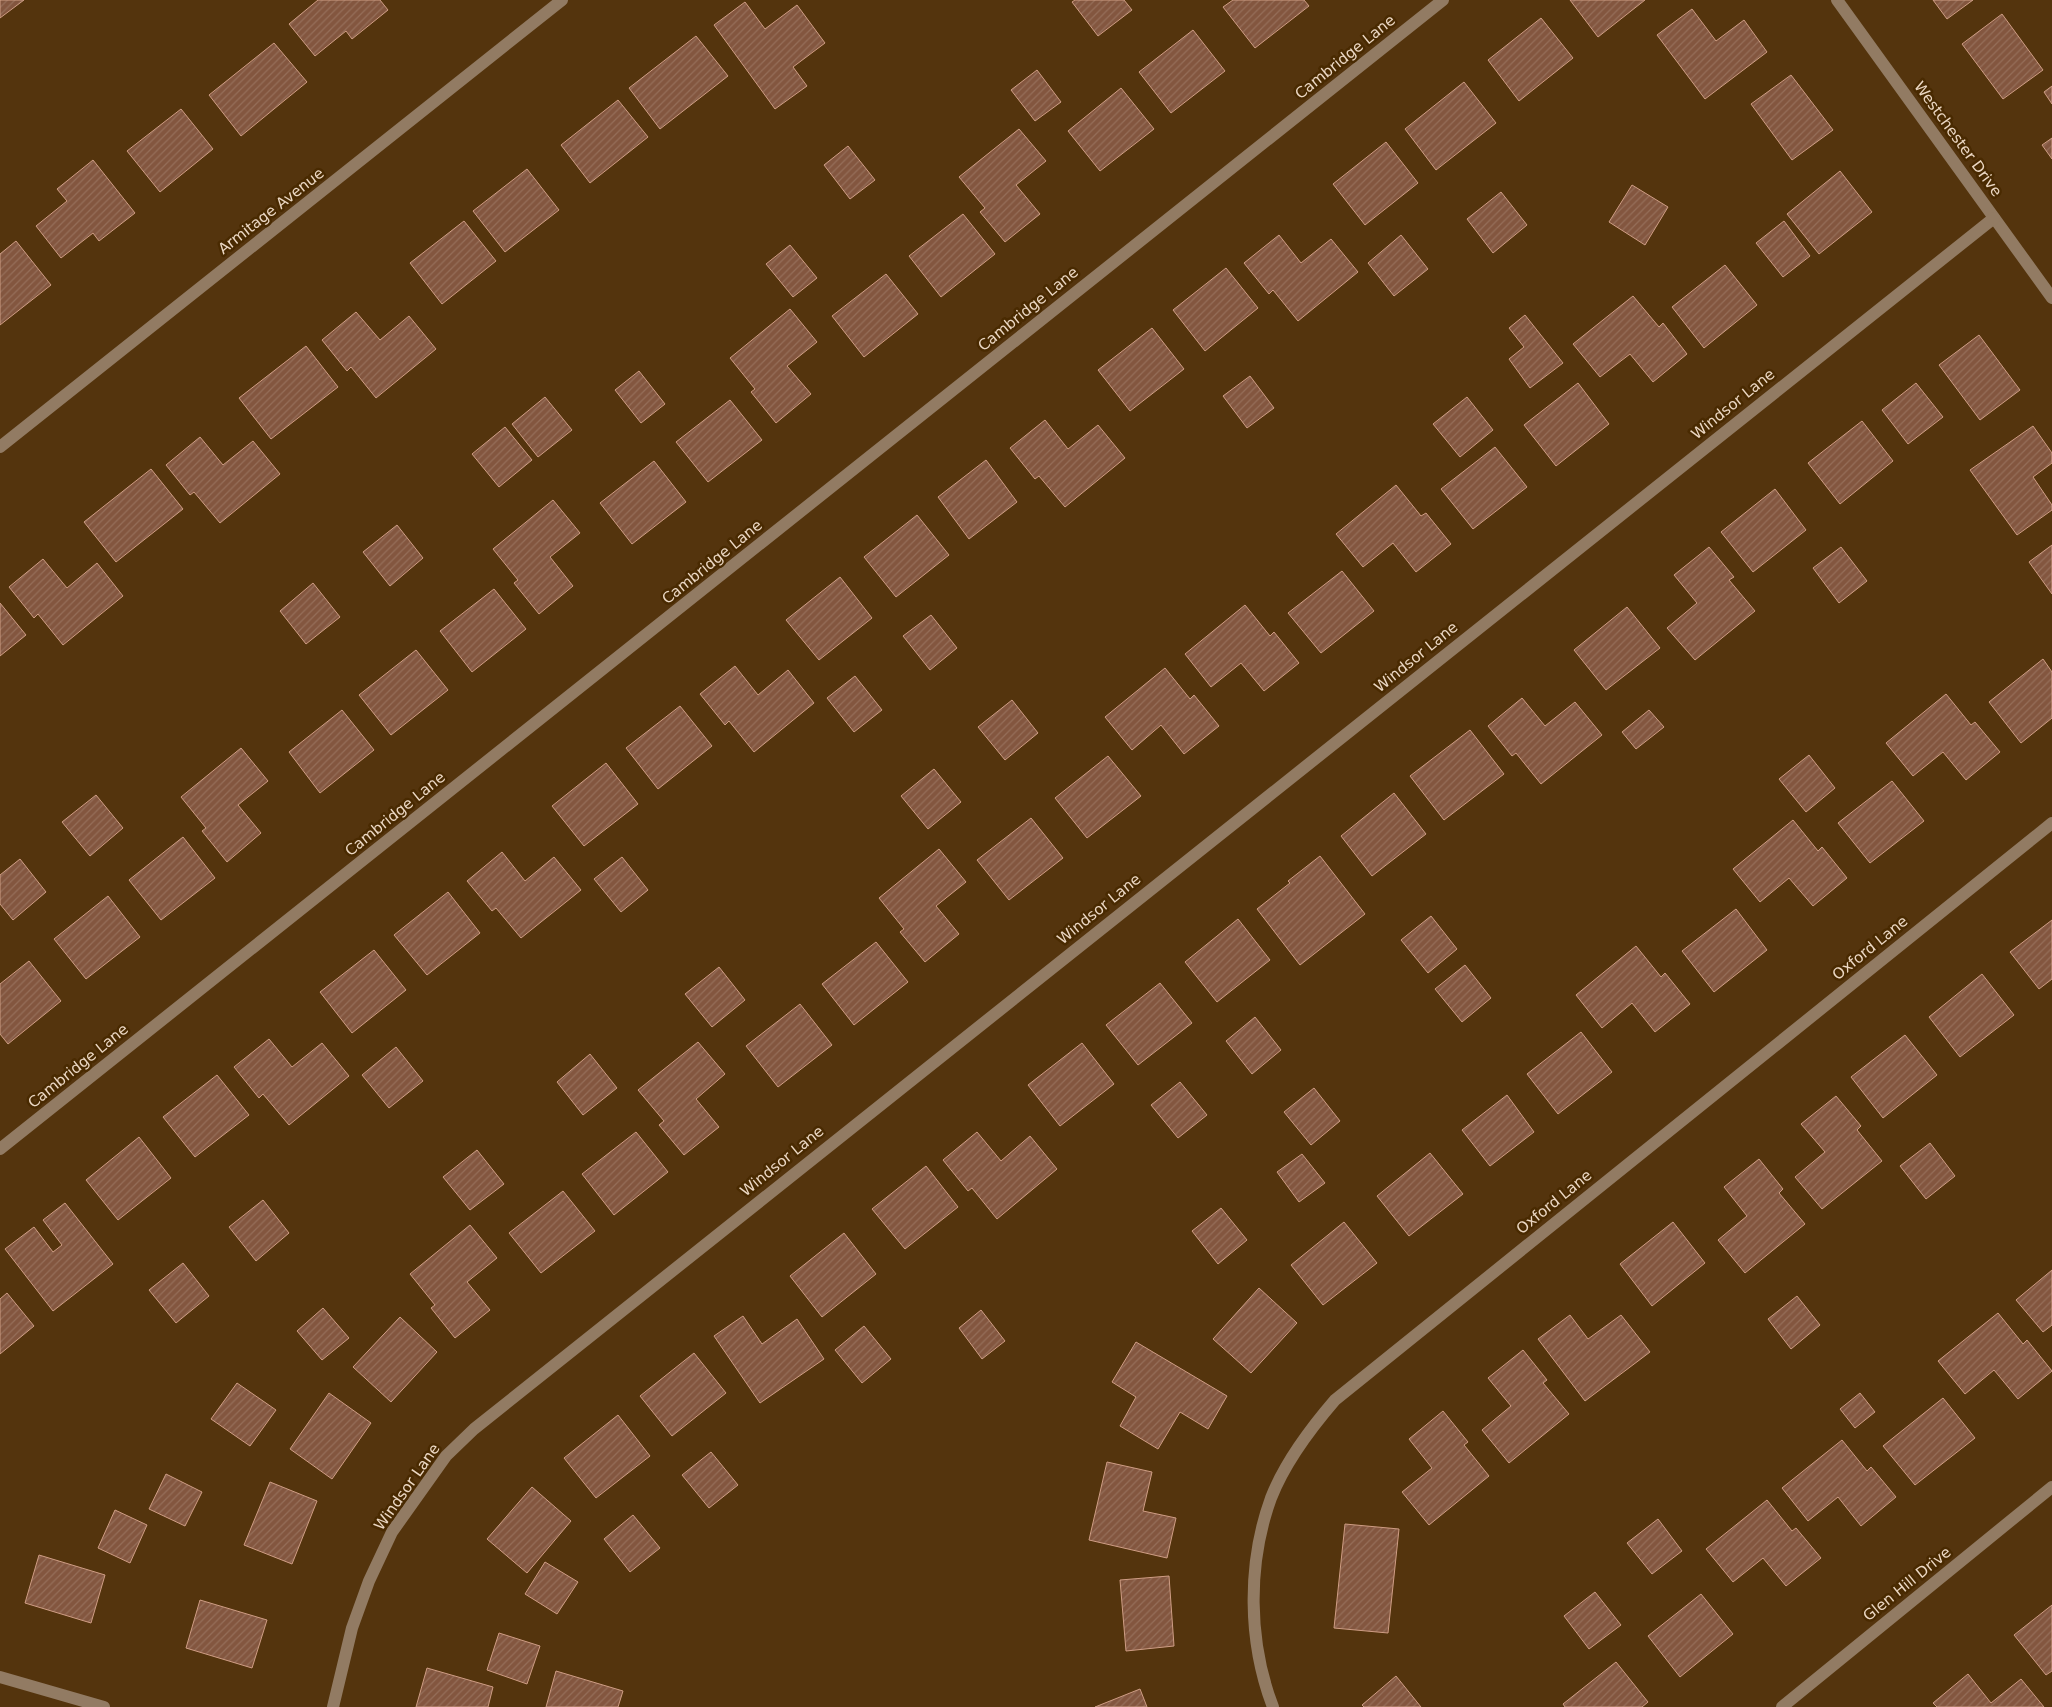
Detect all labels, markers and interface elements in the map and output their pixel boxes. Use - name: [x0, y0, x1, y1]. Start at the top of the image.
- street label: Cambridge Lane: [1291, 11, 1399, 103]
- street label: Westchester Drive: [1910, 78, 2006, 200]
- street label: Armitage Avenue: [215, 164, 327, 258]
- street label: Cambridge Lane: [974, 263, 1082, 355]
- street label: Windsor Lane: [1688, 365, 1778, 443]
- street label: Cambridge Lane: [658, 516, 766, 608]
- street label: Windsor Lane: [1371, 618, 1461, 696]
- street label: Cambridge Lane: [341, 768, 449, 860]
- street label: Windsor Lane: [1054, 870, 1144, 948]
- street label: Oxford Lane: [1829, 912, 1911, 984]
- street label: Cambridge Lane: [24, 1020, 132, 1112]
- street label: Windsor Lane: [737, 1122, 827, 1200]
- street label: Oxford Lane: [1513, 1166, 1595, 1238]
- street label: Windsor Lane: [370, 1440, 444, 1534]
- street label: Glen Hill Drive: [1859, 1543, 1955, 1625]

